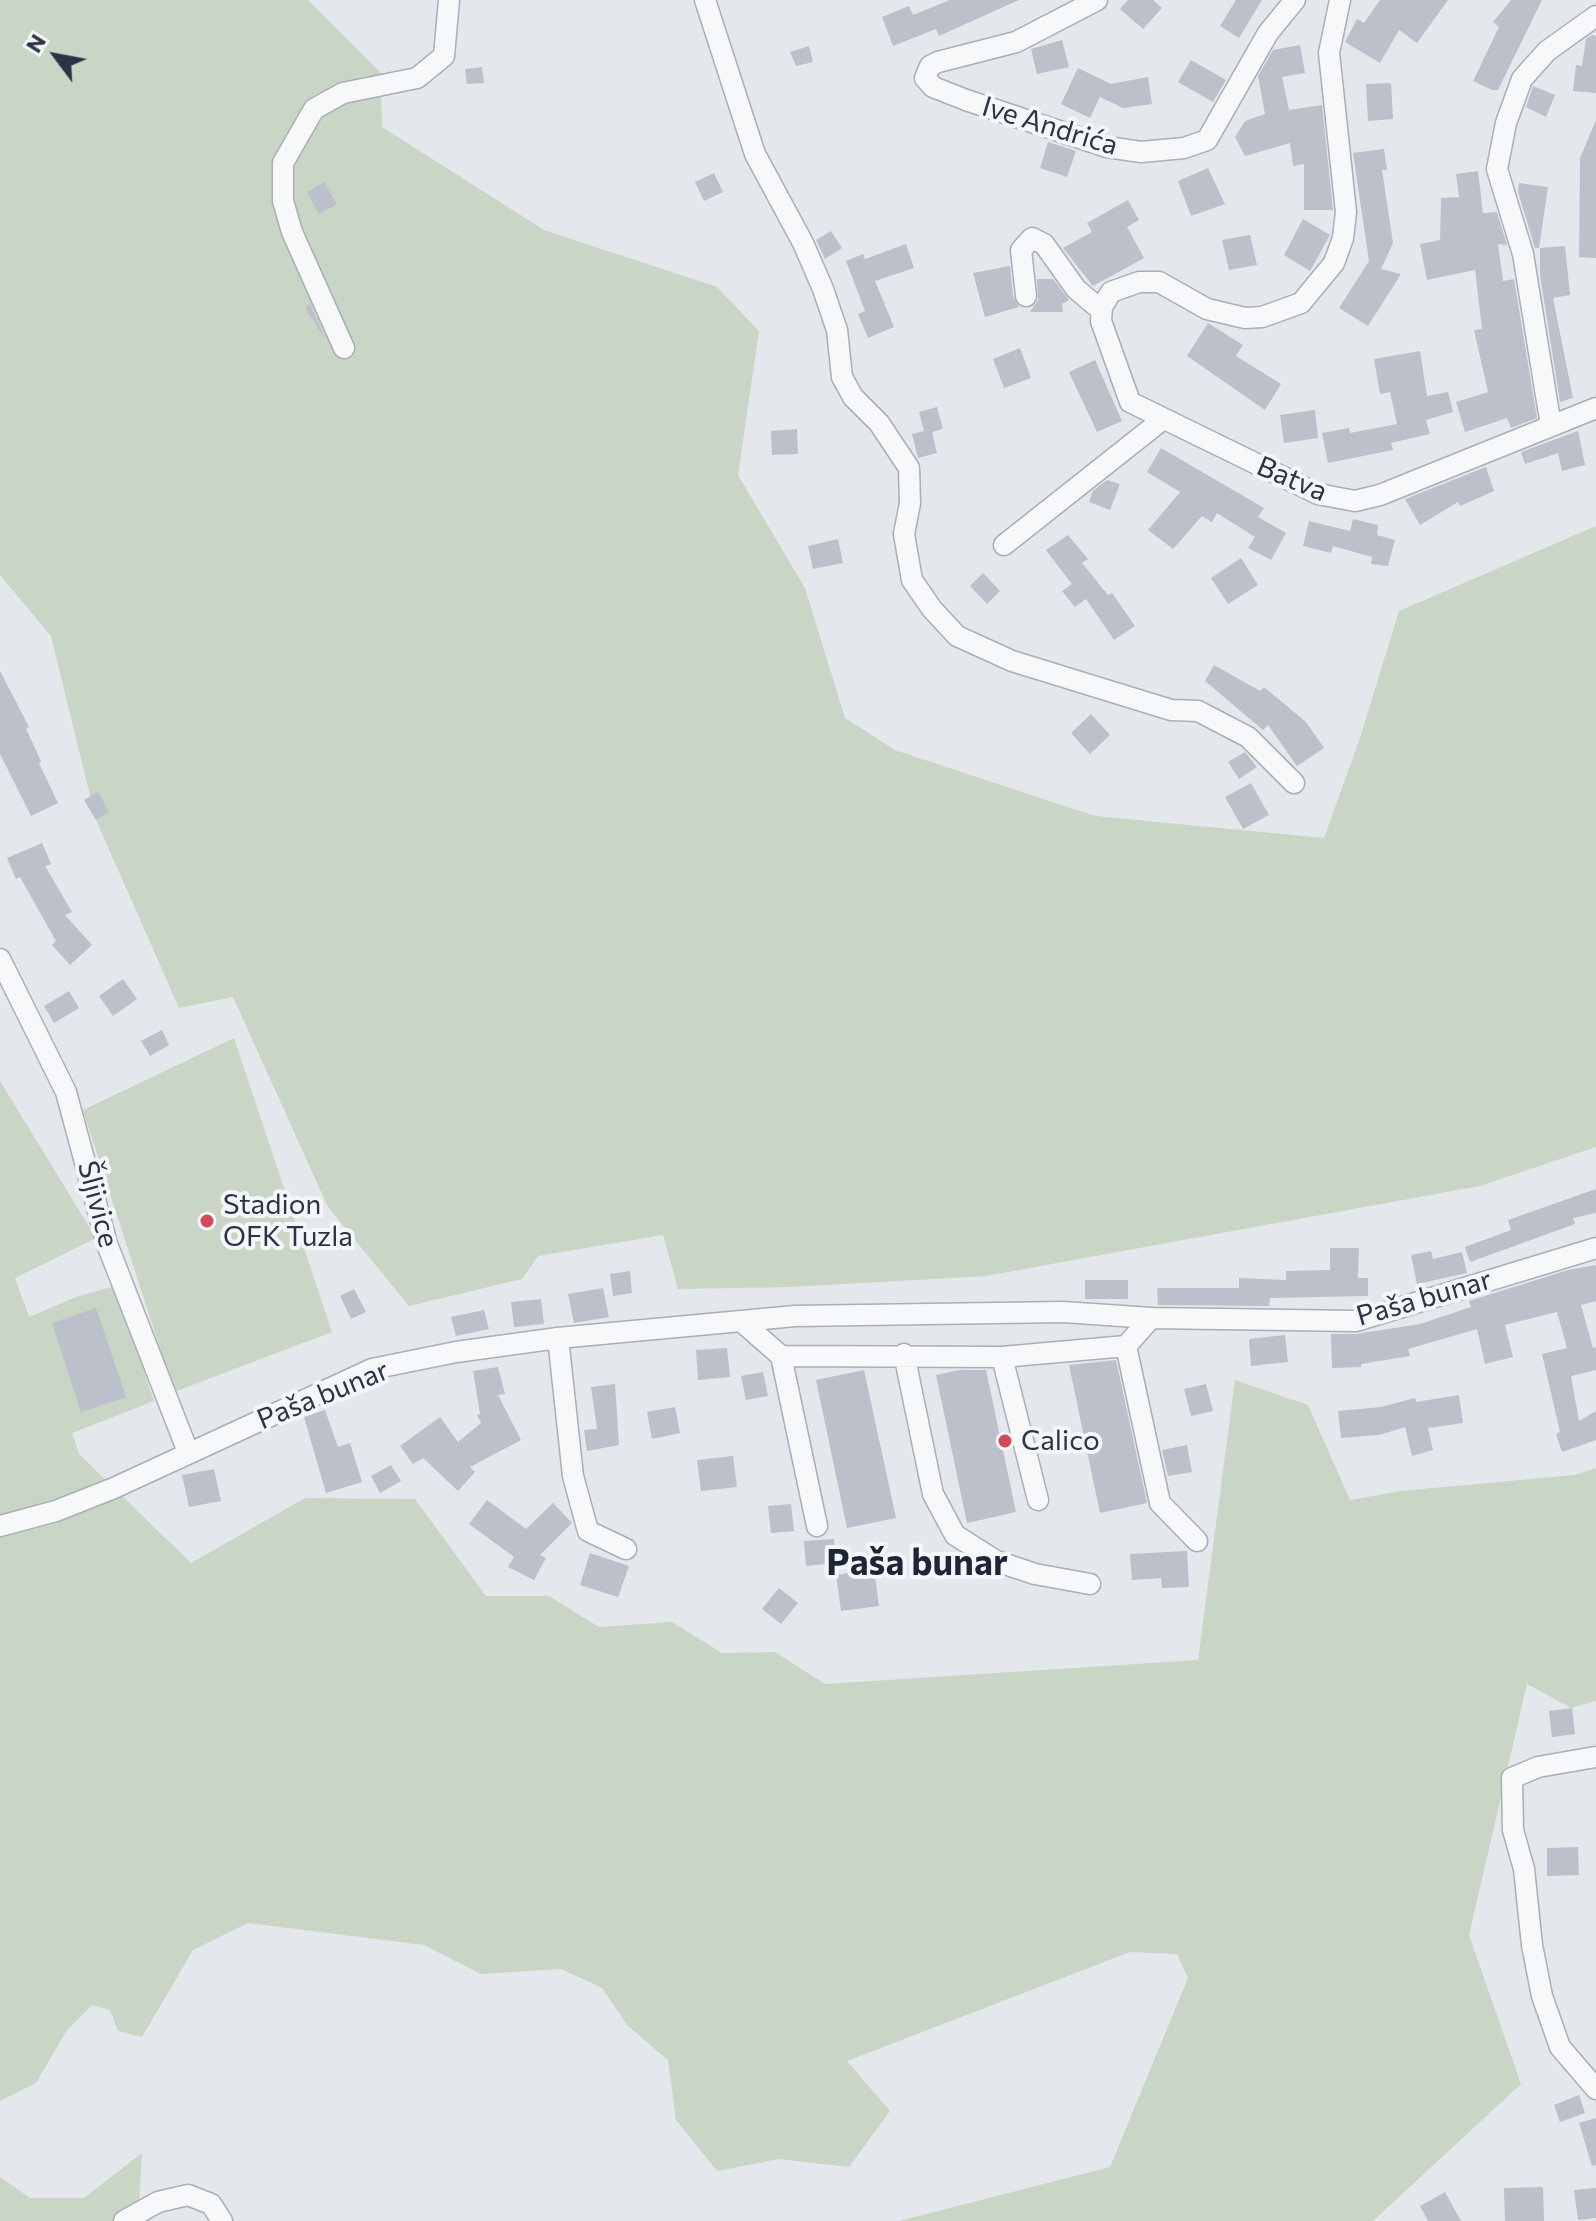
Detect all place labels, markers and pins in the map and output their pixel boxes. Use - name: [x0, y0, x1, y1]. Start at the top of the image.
- place label: Stadion OFK Tuzla: [223, 1188, 353, 1254]
- marker: Stadion OFK Tuzla: [198, 1212, 216, 1230]
- place label: Calico: [1021, 1424, 1100, 1458]
- marker: Calico: [996, 1432, 1014, 1450]

